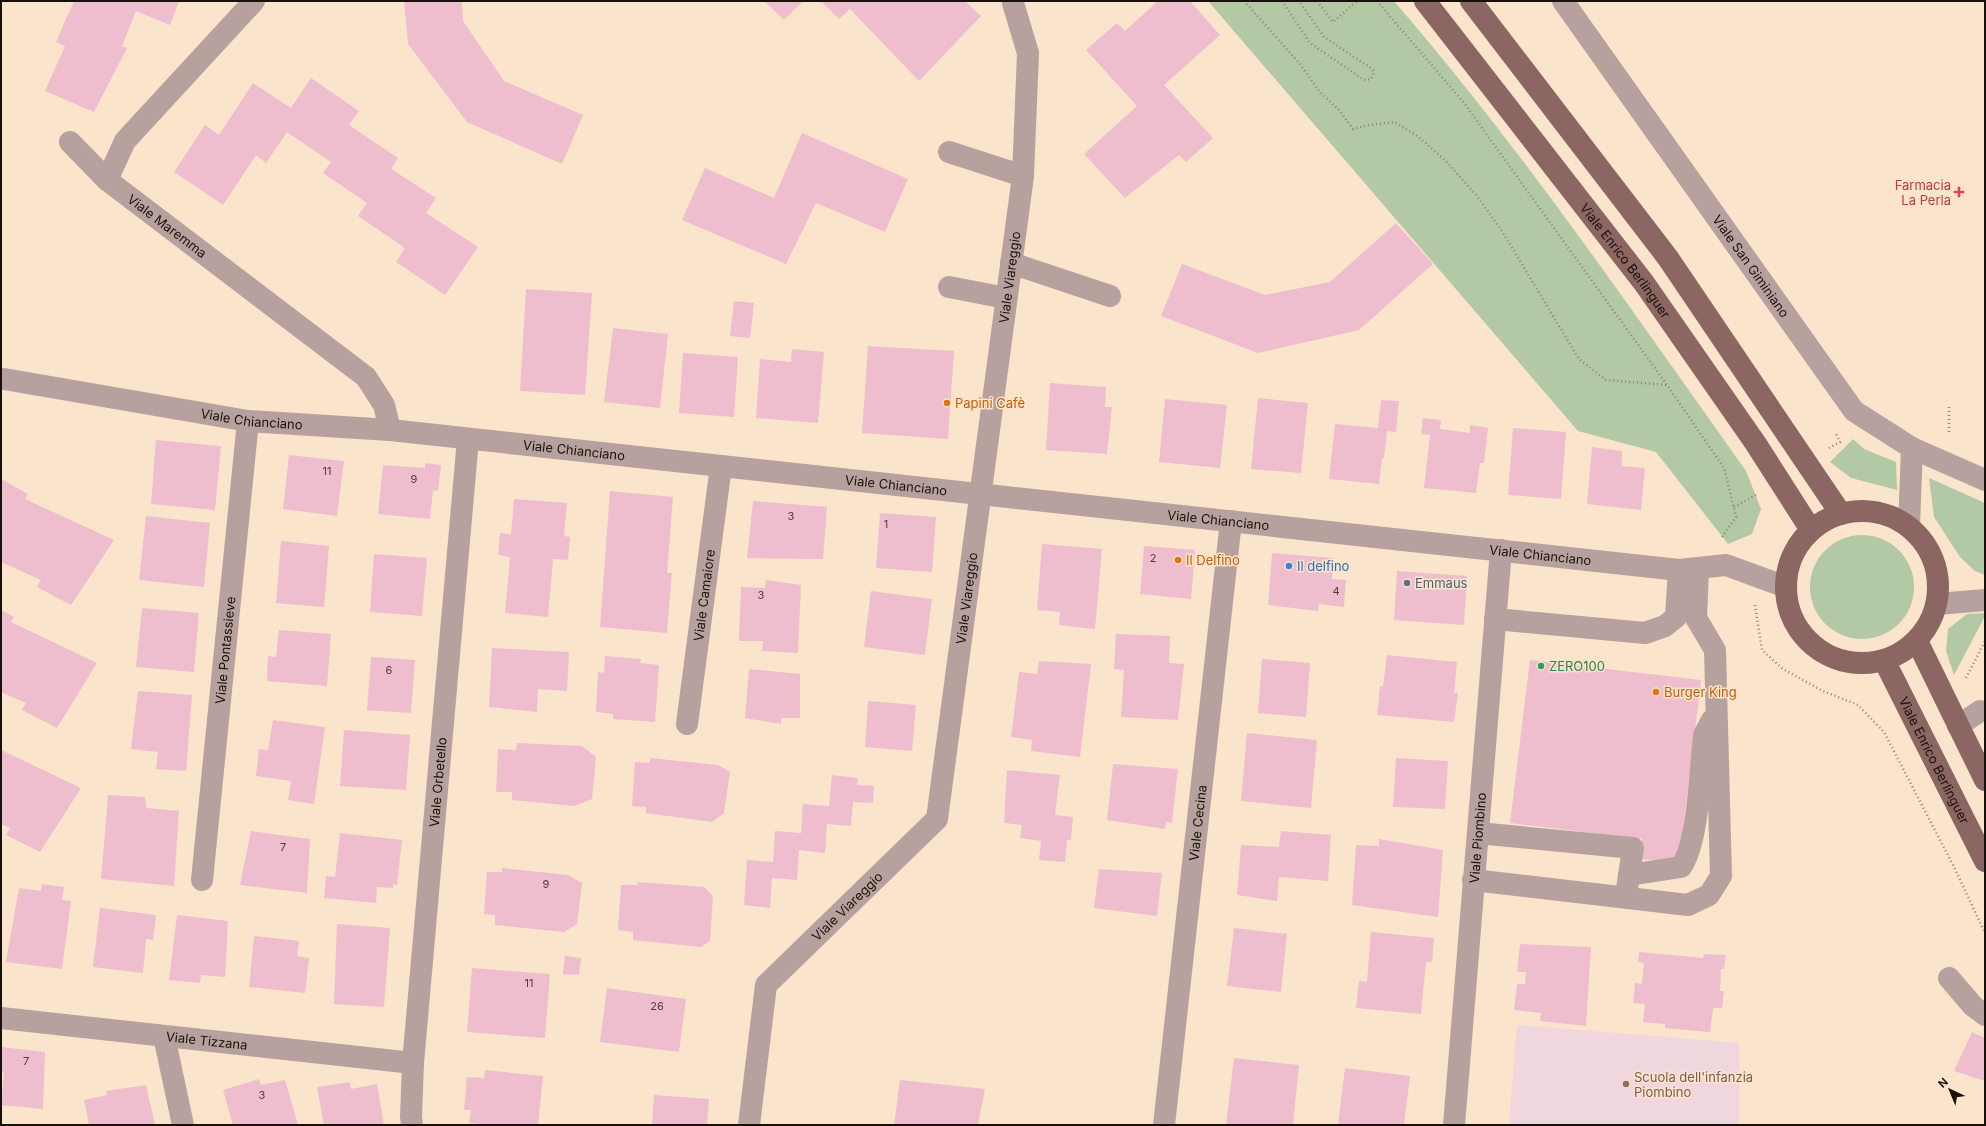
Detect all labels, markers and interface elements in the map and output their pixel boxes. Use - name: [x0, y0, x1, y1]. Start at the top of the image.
- place label: Farmacia La Perla: [1895, 177, 1951, 208]
- marker: Farmacia La Perla: [1954, 187, 1964, 197]
- street label: Viale Maremma: [124, 191, 210, 261]
- street label: Viale Enrico Berlinguer: [1577, 200, 1674, 321]
- street label: Viale San Giminiano: [1709, 212, 1793, 321]
- street label: Viale Viareggio: [995, 230, 1024, 324]
- place label: Papini Cafè: [955, 395, 1025, 411]
- marker: Papini Cafè: [942, 398, 952, 408]
- street label: Viale Chianciano: [199, 405, 303, 432]
- street label: Viale Chianciano: [522, 436, 626, 464]
- house number: 11: [323, 464, 331, 478]
- street label: Viale Chianciano: [844, 471, 948, 498]
- house number: 9: [411, 472, 418, 486]
- street label: Viale Chianciano: [1166, 506, 1270, 533]
- house number: 3: [788, 509, 795, 523]
- house number: 1: [884, 517, 888, 531]
- street label: Viale Chianciano: [1489, 541, 1592, 568]
- street label: Viale Camaiore: [690, 548, 718, 642]
- street label: Viale Viareggio: [952, 551, 981, 645]
- house number: 2: [1150, 551, 1156, 565]
- place label: Il Delfino: [1186, 552, 1240, 568]
- marker: Il Delfino: [1173, 555, 1183, 565]
- place label: Il delfino: [1297, 558, 1350, 574]
- marker: Il delfino: [1284, 561, 1294, 571]
- place label: Emmaus: [1415, 575, 1468, 591]
- marker: Emmaus: [1402, 578, 1412, 588]
- house number: 4: [1332, 584, 1340, 598]
- house number: 3: [758, 588, 765, 602]
- street label: Viale Pontassieve: [212, 596, 238, 705]
- place label: ZERO100: [1549, 658, 1605, 674]
- marker: ZERO100: [1536, 661, 1546, 671]
- house number: 6: [386, 663, 393, 677]
- place label: Burger King: [1664, 684, 1737, 700]
- marker: Burger King: [1651, 687, 1661, 697]
- street label: Viale Enrico Berlinguer: [1896, 694, 1973, 826]
- street label: Viale Orbetello: [426, 736, 450, 828]
- street label: Viale Cecina: [1185, 784, 1210, 862]
- street label: Viale Piombino: [1466, 792, 1489, 884]
- house number: 7: [280, 840, 286, 854]
- street label: Viale Viareggio: [808, 868, 886, 944]
- house number: 9: [543, 877, 550, 891]
- house number: 11: [525, 976, 533, 990]
- house number: 26: [650, 999, 664, 1013]
- street label: Viale Tizzana: [165, 1028, 248, 1053]
- house number: 7: [23, 1054, 29, 1068]
- place label: Scuola dell'infanzia Piombino: [1634, 1069, 1753, 1100]
- north arrow: [1930, 1070, 1970, 1110]
- text: N: [1935, 1075, 1951, 1091]
- marker: Scuola dell'infanzia Piombino: [1621, 1079, 1631, 1089]
- house number: 3: [259, 1088, 266, 1102]

